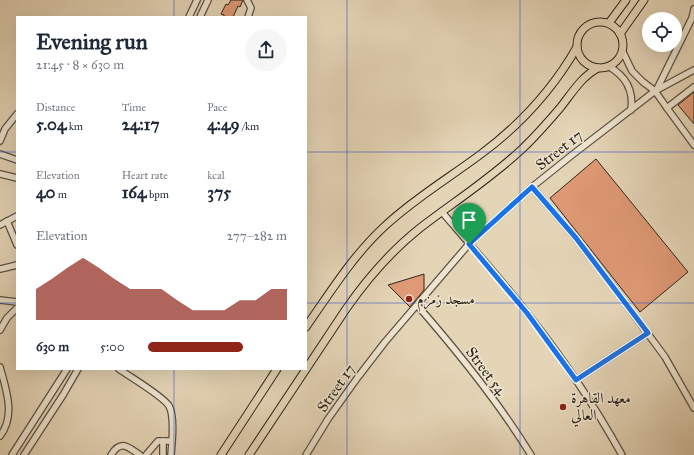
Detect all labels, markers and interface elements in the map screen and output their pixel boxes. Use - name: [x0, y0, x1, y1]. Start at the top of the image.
- map controls: [642, 12, 682, 52]
- button: locate: [642, 12, 682, 52]
- text: Evening run: [36, 28, 148, 55]
- button: share: [245, 29, 287, 71]
- text: 21:45 · 8 × 630 m: [36, 57, 124, 73]
- text: Distance: [36, 101, 75, 114]
- text: Time: [122, 101, 146, 114]
- text: Pace: [207, 101, 227, 114]
- text: 5.04: [36, 114, 66, 135]
- text: 24:17: [122, 114, 160, 135]
- text: 4:49: [207, 114, 240, 135]
- text: km: [66, 120, 83, 133]
- text: /km: [240, 120, 259, 133]
- street label: Street 17: [532, 126, 586, 174]
- text: Elevation: [36, 169, 80, 182]
- text: Heart rate: [122, 169, 168, 182]
- text: kcal: [207, 169, 225, 182]
- text: 40: [36, 182, 55, 203]
- text: 164: [122, 182, 147, 203]
- text: 375: [207, 182, 231, 203]
- text: m: [55, 188, 67, 201]
- text: bpm: [147, 188, 169, 201]
- pin: [452, 203, 486, 244]
- icon: arrive: [458, 209, 480, 231]
- text: Elevation: [36, 228, 88, 244]
- text: 277–282 m: [227, 228, 287, 244]
- place label: مسجد زمزم: [417, 290, 475, 312]
- marker: مسجد زمزم: [404, 294, 414, 304]
- text: 630 m: [36, 339, 69, 355]
- text: 5:00: [100, 339, 124, 355]
- street label: Street 54: [462, 343, 510, 399]
- street label: Street 17: [313, 361, 359, 415]
- place label: معهد القاهرة العالي: [571, 389, 631, 427]
- marker: معهد القاهرة العالي: [558, 402, 568, 412]

